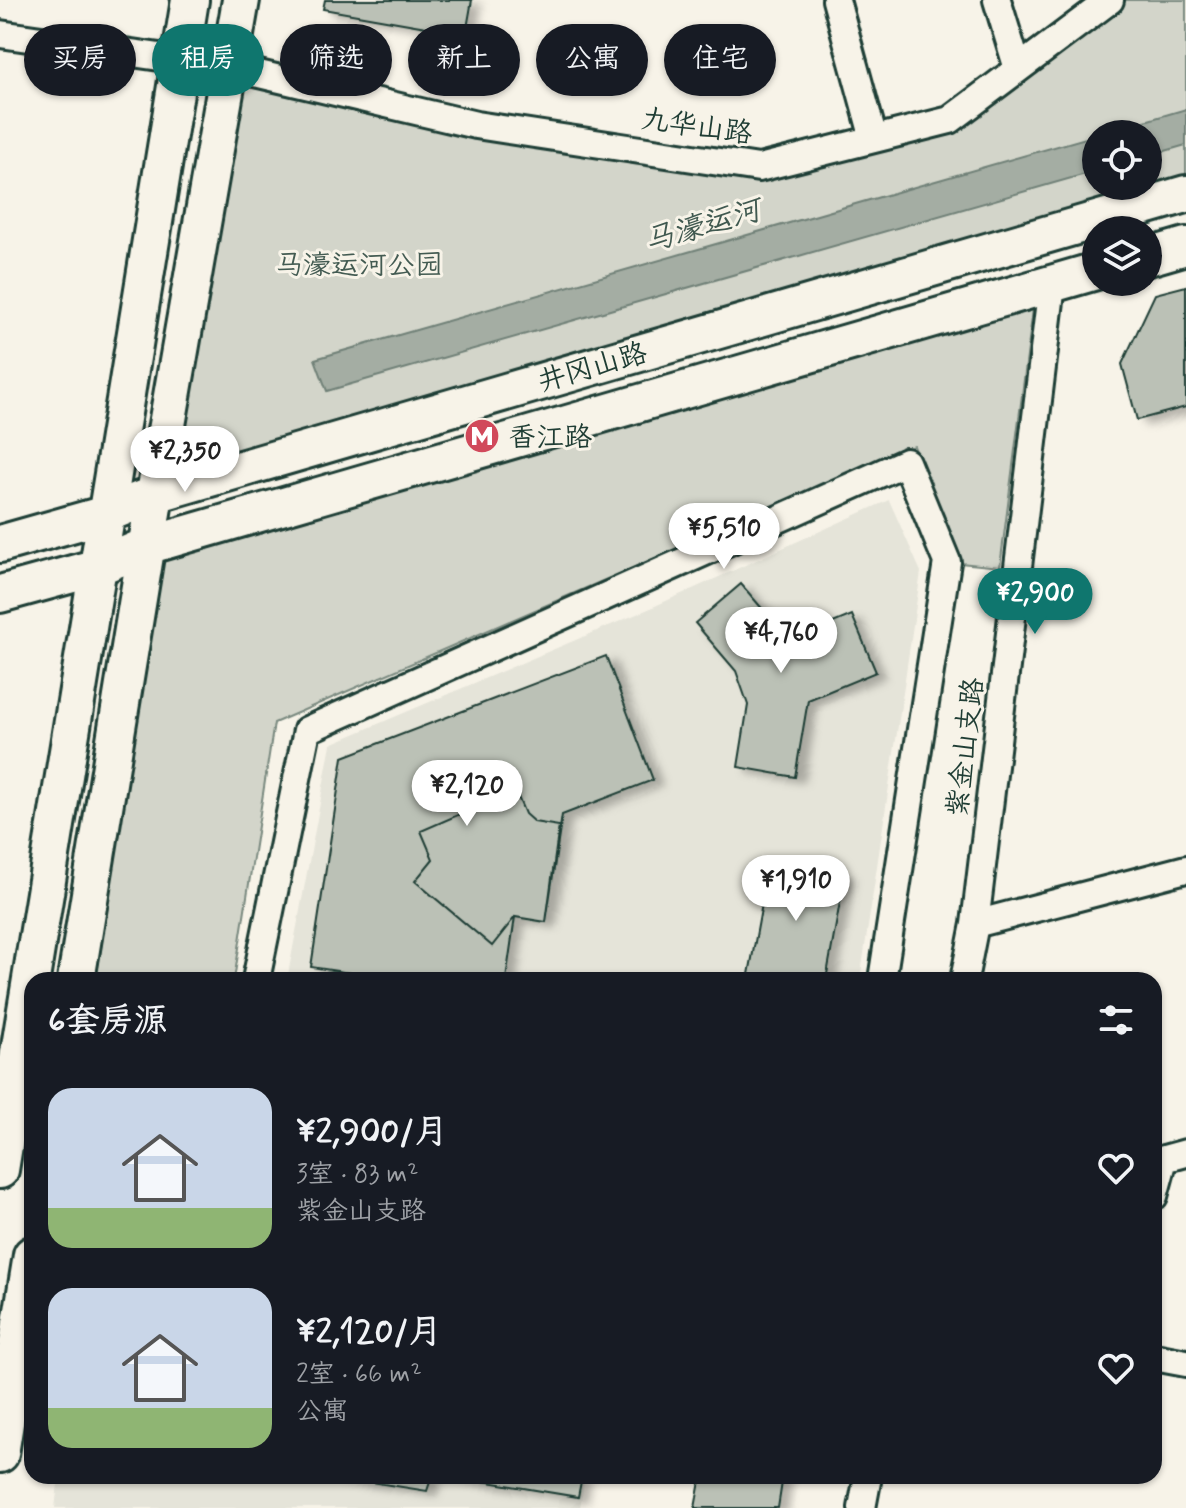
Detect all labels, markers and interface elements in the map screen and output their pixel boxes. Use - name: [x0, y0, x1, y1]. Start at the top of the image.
- chip: 买房: [24, 24, 136, 96]
- chip: 租房: [152, 24, 264, 96]
- chip: 筛选: [280, 24, 392, 96]
- chip: 新上: [408, 24, 520, 96]
- chip: 公寓: [536, 24, 648, 96]
- chip: 住宅: [664, 24, 776, 96]
- street label: 九华山路: [639, 101, 755, 154]
- map controls: [1082, 120, 1162, 296]
- button: locate: [1082, 120, 1162, 200]
- water label: 马濠运河: [639, 190, 770, 262]
- button: layers: [1082, 216, 1162, 296]
- park label: 马濠运河公园: [275, 248, 443, 285]
- street label: 井冈山路: [534, 335, 652, 402]
- metro station icon: 香江路: [463, 417, 501, 455]
- place label: 香江路: [508, 420, 592, 457]
- pin: ¥2,350: [120, 426, 250, 494]
- text: ¥2,350: [148, 435, 222, 469]
- pin: ¥5,510: [659, 503, 789, 571]
- text: ¥5,510: [687, 512, 761, 546]
- pin: ¥2,900: [970, 568, 1100, 636]
- text: ¥2,900: [995, 577, 1075, 611]
- pin: ¥4,760: [716, 607, 846, 675]
- text: ¥4,760: [743, 616, 819, 650]
- street label: 紫金山支路: [940, 676, 993, 819]
- pin: ¥2,120: [402, 760, 532, 828]
- text: ¥2,120: [430, 769, 504, 803]
- pin: ¥1,910: [731, 855, 861, 923]
- text: ¥1,910: [760, 864, 832, 898]
- icon: filters: [1094, 998, 1138, 1042]
- text: 6套房源: [48, 999, 167, 1044]
- text: ¥2,900/月: [296, 1110, 448, 1155]
- icon: home: [112, 1120, 208, 1216]
- icon: heart: [1094, 1146, 1138, 1190]
- text: 3室 · 83 m²: [296, 1158, 419, 1192]
- text: 紫金山支路: [296, 1195, 426, 1229]
- text: ¥2,120/月: [296, 1310, 442, 1355]
- icon: home: [112, 1320, 208, 1416]
- icon: heart: [1094, 1346, 1138, 1390]
- text: 2室 · 66 m²: [296, 1358, 422, 1392]
- text: 公寓: [296, 1395, 348, 1429]

